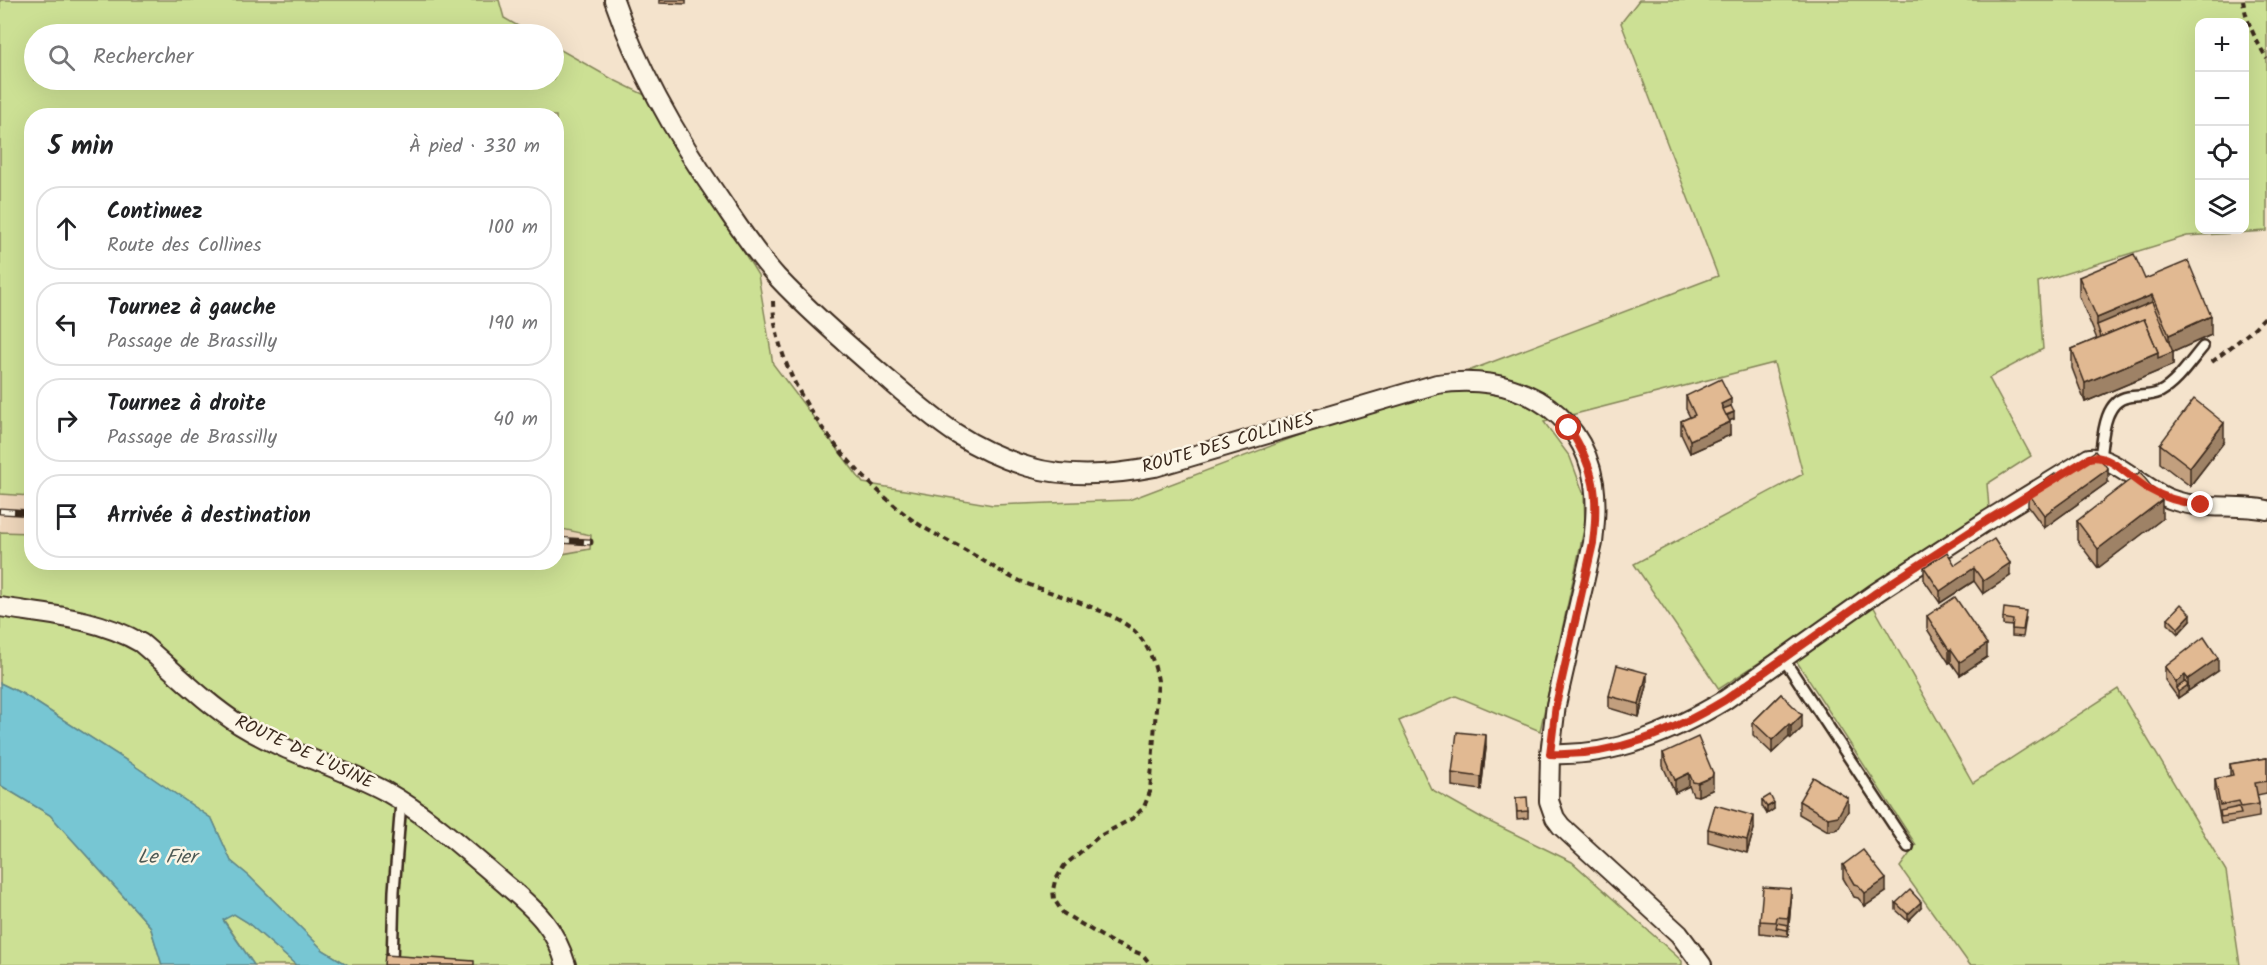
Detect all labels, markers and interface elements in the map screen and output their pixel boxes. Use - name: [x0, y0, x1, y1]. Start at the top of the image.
- map controls: [2195, 18, 2249, 234]
- button: +: [2195, 18, 2249, 72]
- search box: [24, 24, 564, 90]
- text: Rechercher: [93, 40, 193, 75]
- icon: search: [45, 41, 78, 74]
- button: −: [2195, 72, 2249, 126]
- text: 5 min: [48, 126, 114, 168]
- button: locate: [2195, 126, 2249, 180]
- text: À pied · 330 m: [409, 131, 540, 163]
- button: layers: [2195, 180, 2249, 234]
- text: Continuez: [107, 195, 203, 230]
- icon: ahead: [50, 212, 83, 245]
- text: 100 m: [488, 212, 538, 244]
- text: Route des Collines: [107, 230, 261, 262]
- text: Tournez à gauche: [107, 291, 276, 326]
- icon: left: [50, 308, 83, 341]
- text: 190 m: [488, 308, 538, 340]
- text: Passage de Brassilly: [107, 326, 277, 358]
- text: Tournez à droite: [107, 387, 266, 422]
- icon: right: [50, 404, 83, 437]
- text: 40 m: [493, 404, 538, 436]
- street label: ROUTE DES COLLINES: [1138, 405, 1318, 482]
- route start: [1555, 414, 1581, 440]
- text: Passage de Brassilly: [107, 422, 277, 454]
- route end: [2187, 491, 2213, 517]
- text: Arrivée à destination: [107, 499, 311, 534]
- icon: arrive: [50, 500, 83, 533]
- street label: ROUTE DE L'USINE: [230, 708, 379, 798]
- water label: Le Fier: [138, 842, 201, 874]

